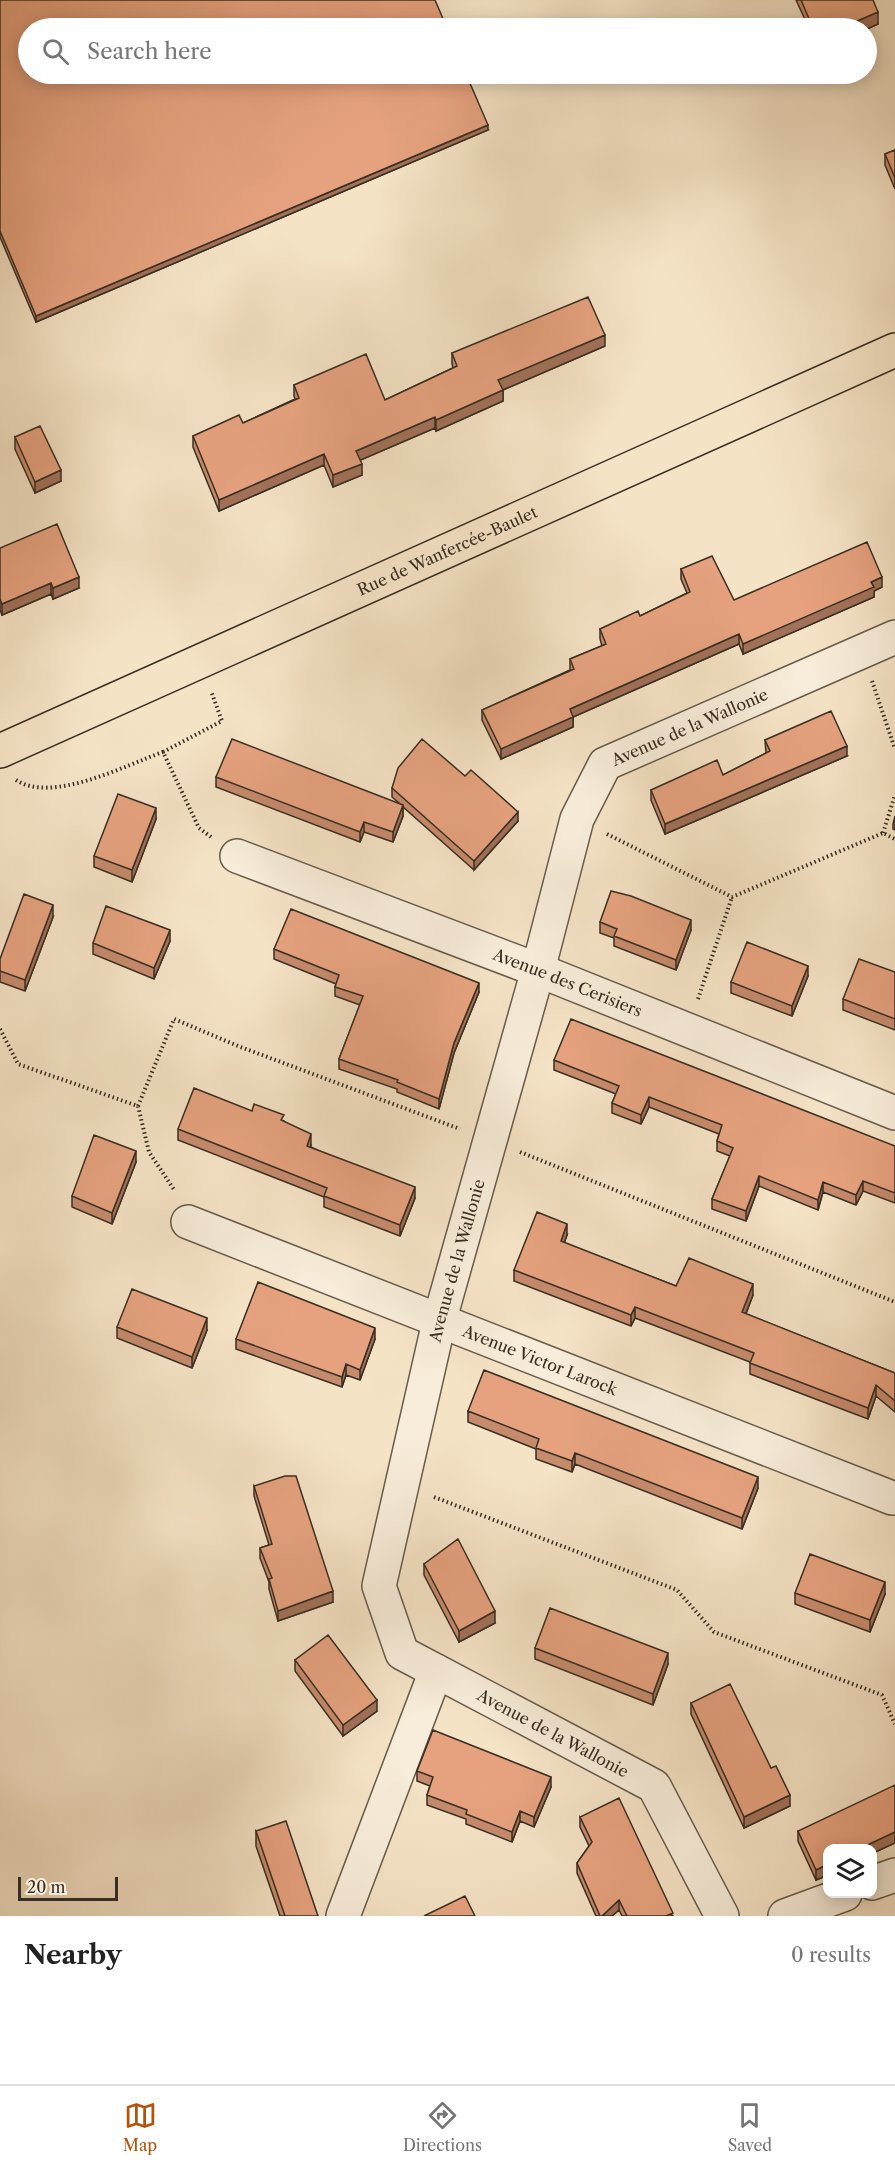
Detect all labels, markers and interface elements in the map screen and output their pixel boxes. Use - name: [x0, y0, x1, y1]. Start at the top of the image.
- search box: [18, 18, 877, 84]
- icon: search: [39, 35, 72, 68]
- text: Search here: [87, 38, 212, 65]
- street label: Rue de Wanfercée-Baulet: [354, 501, 541, 600]
- street label: Avenue de la Wallonie: [608, 684, 771, 770]
- street label: Avenue des Cerisiers: [489, 944, 645, 1021]
- street label: Avenue de la Wallonie: [424, 1177, 489, 1345]
- street label: Avenue Victor Larock: [459, 1320, 621, 1400]
- street label: Avenue de la Wallonie: [473, 1684, 632, 1781]
- map controls: [823, 1844, 877, 1898]
- button: layers: [823, 1844, 877, 1898]
- scale bar: [18, 1874, 118, 1902]
- text: 20 m: [27, 1877, 66, 1897]
- text: Nearby: [24, 1939, 122, 1971]
- text: 0 results: [791, 1943, 871, 1967]
- tab: Map: [123, 2099, 157, 2155]
- tab: Directions: [403, 2099, 482, 2155]
- tab: Saved: [728, 2099, 772, 2155]

